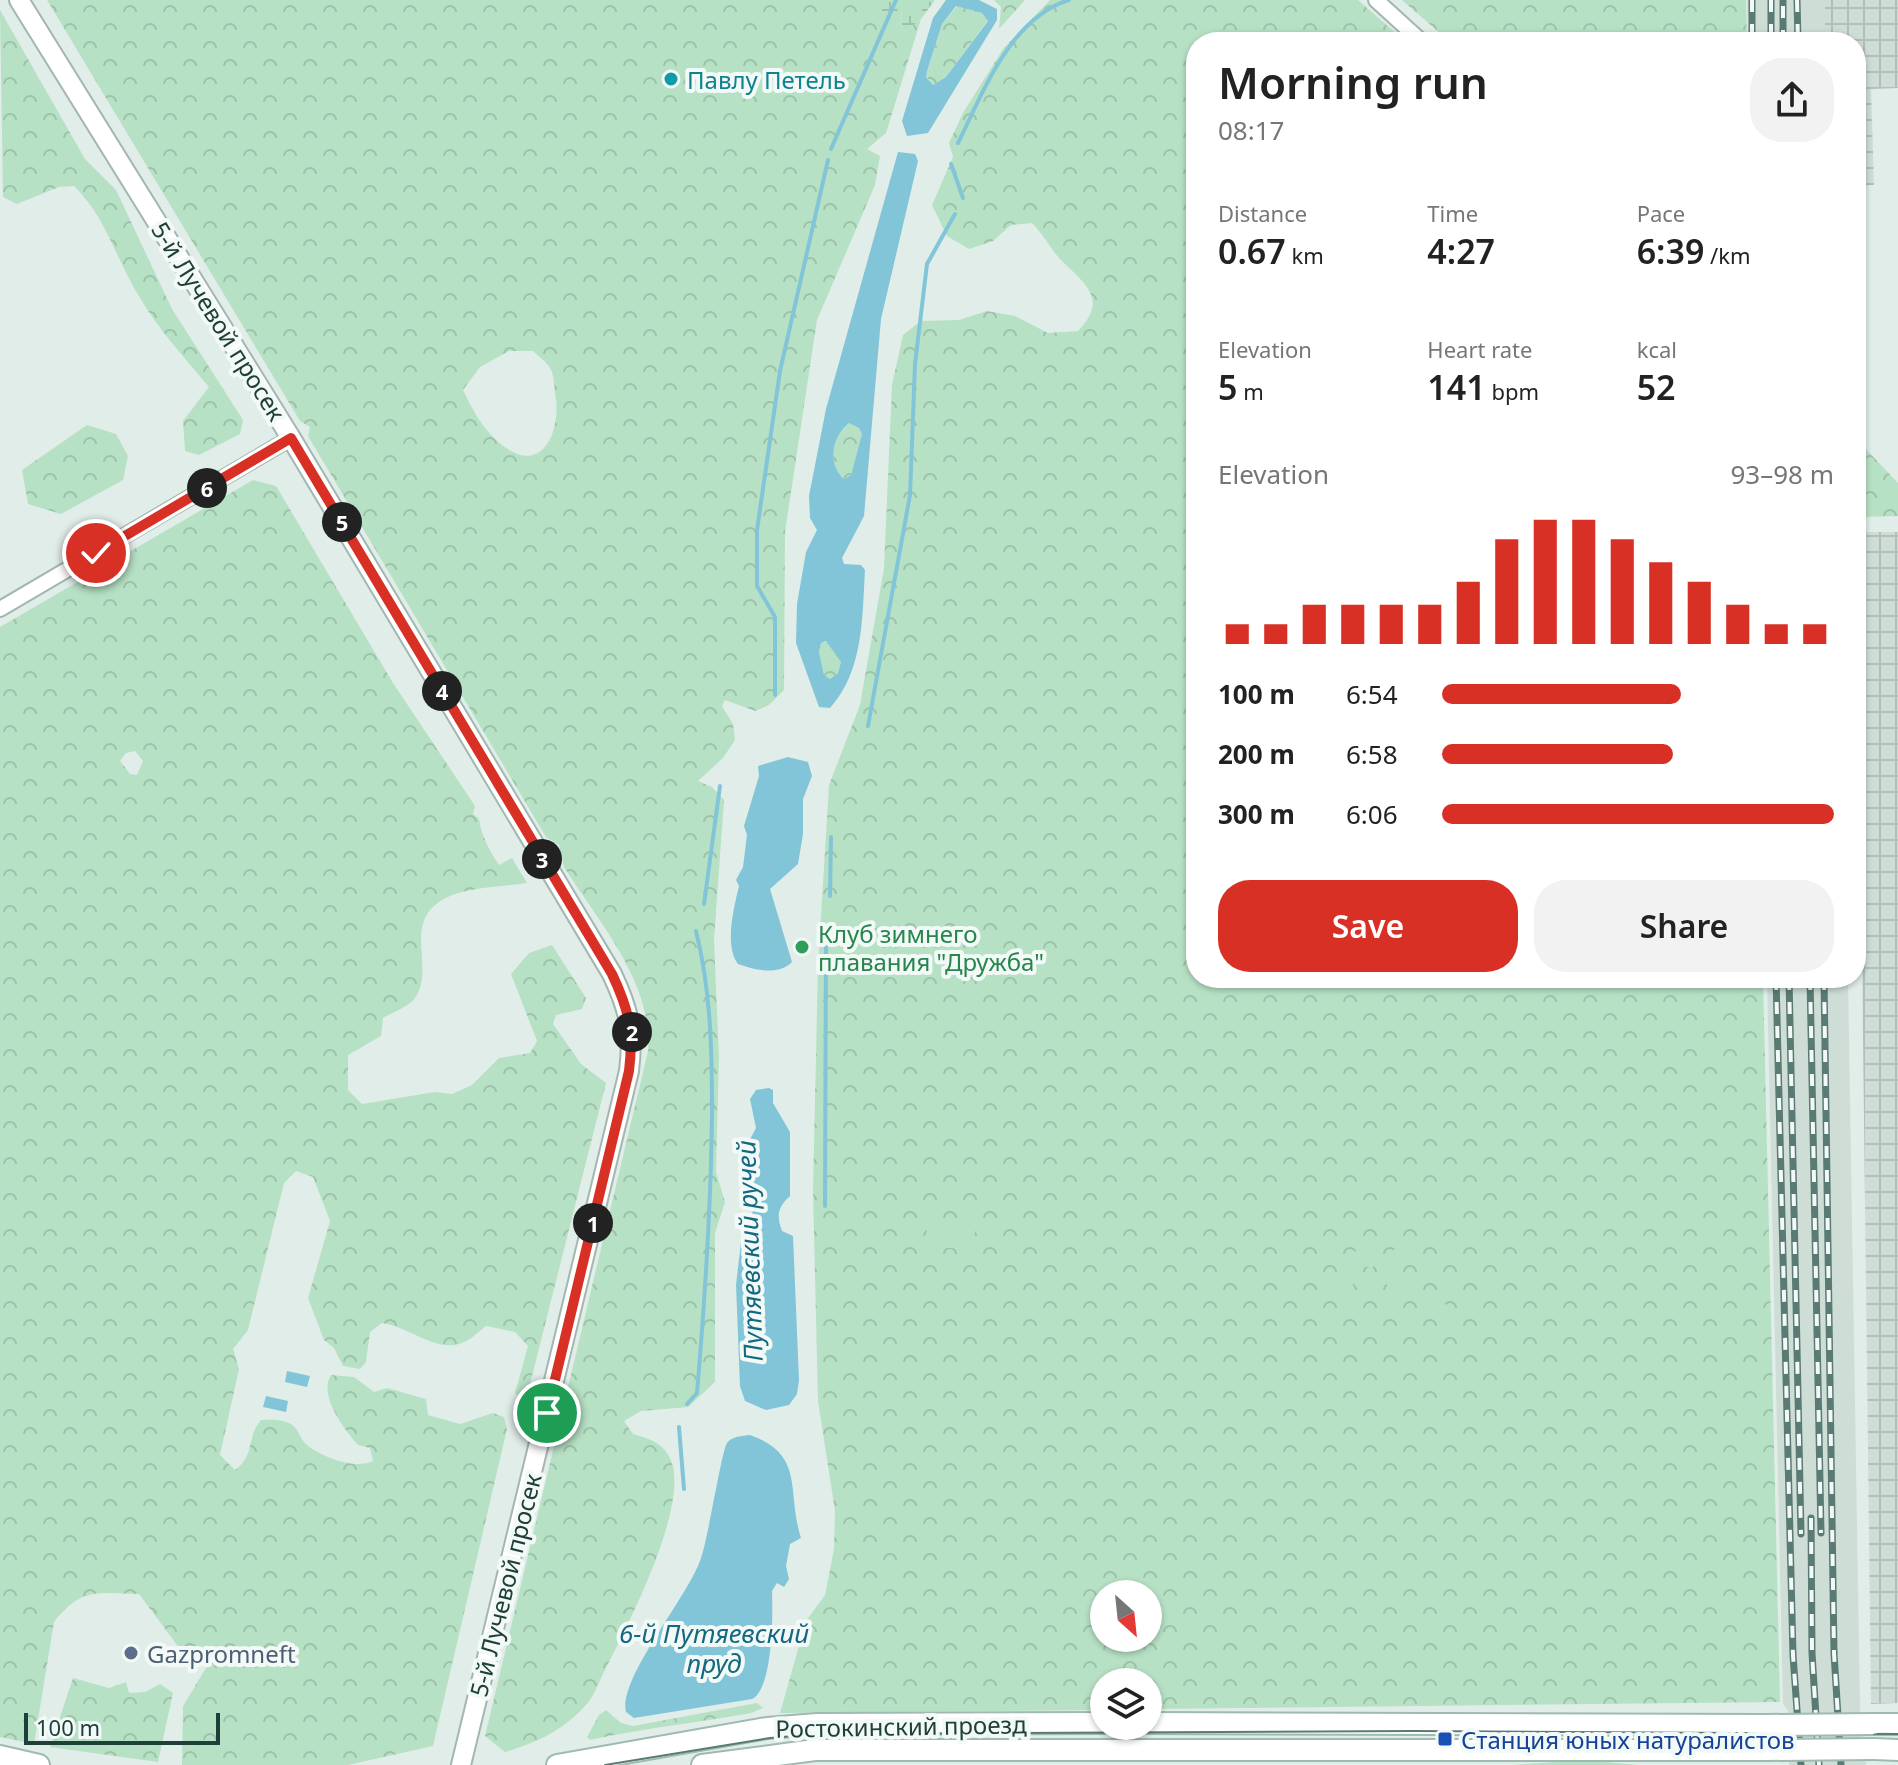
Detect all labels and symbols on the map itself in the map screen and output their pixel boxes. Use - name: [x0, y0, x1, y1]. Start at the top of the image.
- place label: Павлу Петель: [687, 63, 846, 96]
- marker: Павлу Петель: [662, 70, 680, 88]
- street label: 5-й Лучевой просек: [144, 215, 294, 427]
- pin: 6: [187, 468, 227, 508]
- pin: 5: [322, 502, 362, 542]
- pin: [62, 519, 130, 587]
- pin: 4: [422, 671, 462, 711]
- pin: 3: [522, 839, 562, 879]
- place label: Клуб зимнего плавания "Дружба": [818, 917, 1044, 978]
- marker: Клуб зимнего плавания "Дружба": [793, 938, 811, 956]
- pin: 2: [612, 1012, 652, 1052]
- water label: Путяевский ручей: [727, 1140, 771, 1362]
- pin: 1: [573, 1203, 613, 1243]
- pin: [513, 1379, 581, 1447]
- street label: 5-й Лучевой просек: [461, 1470, 549, 1700]
- north arrow: [1090, 1580, 1162, 1652]
- water label: 6-й Путяевский пруд: [619, 1615, 809, 1681]
- place label: Gazpromneft: [147, 1637, 296, 1670]
- marker: Gazpromneft: [122, 1644, 140, 1662]
- street label: Ростокинский проезд: [775, 1707, 1027, 1745]
- scale bar: [24, 1709, 220, 1745]
- place label: Станция юных натуралистов: [1461, 1723, 1795, 1756]
- marker: Станция юных натуралистов: [1436, 1730, 1454, 1748]

